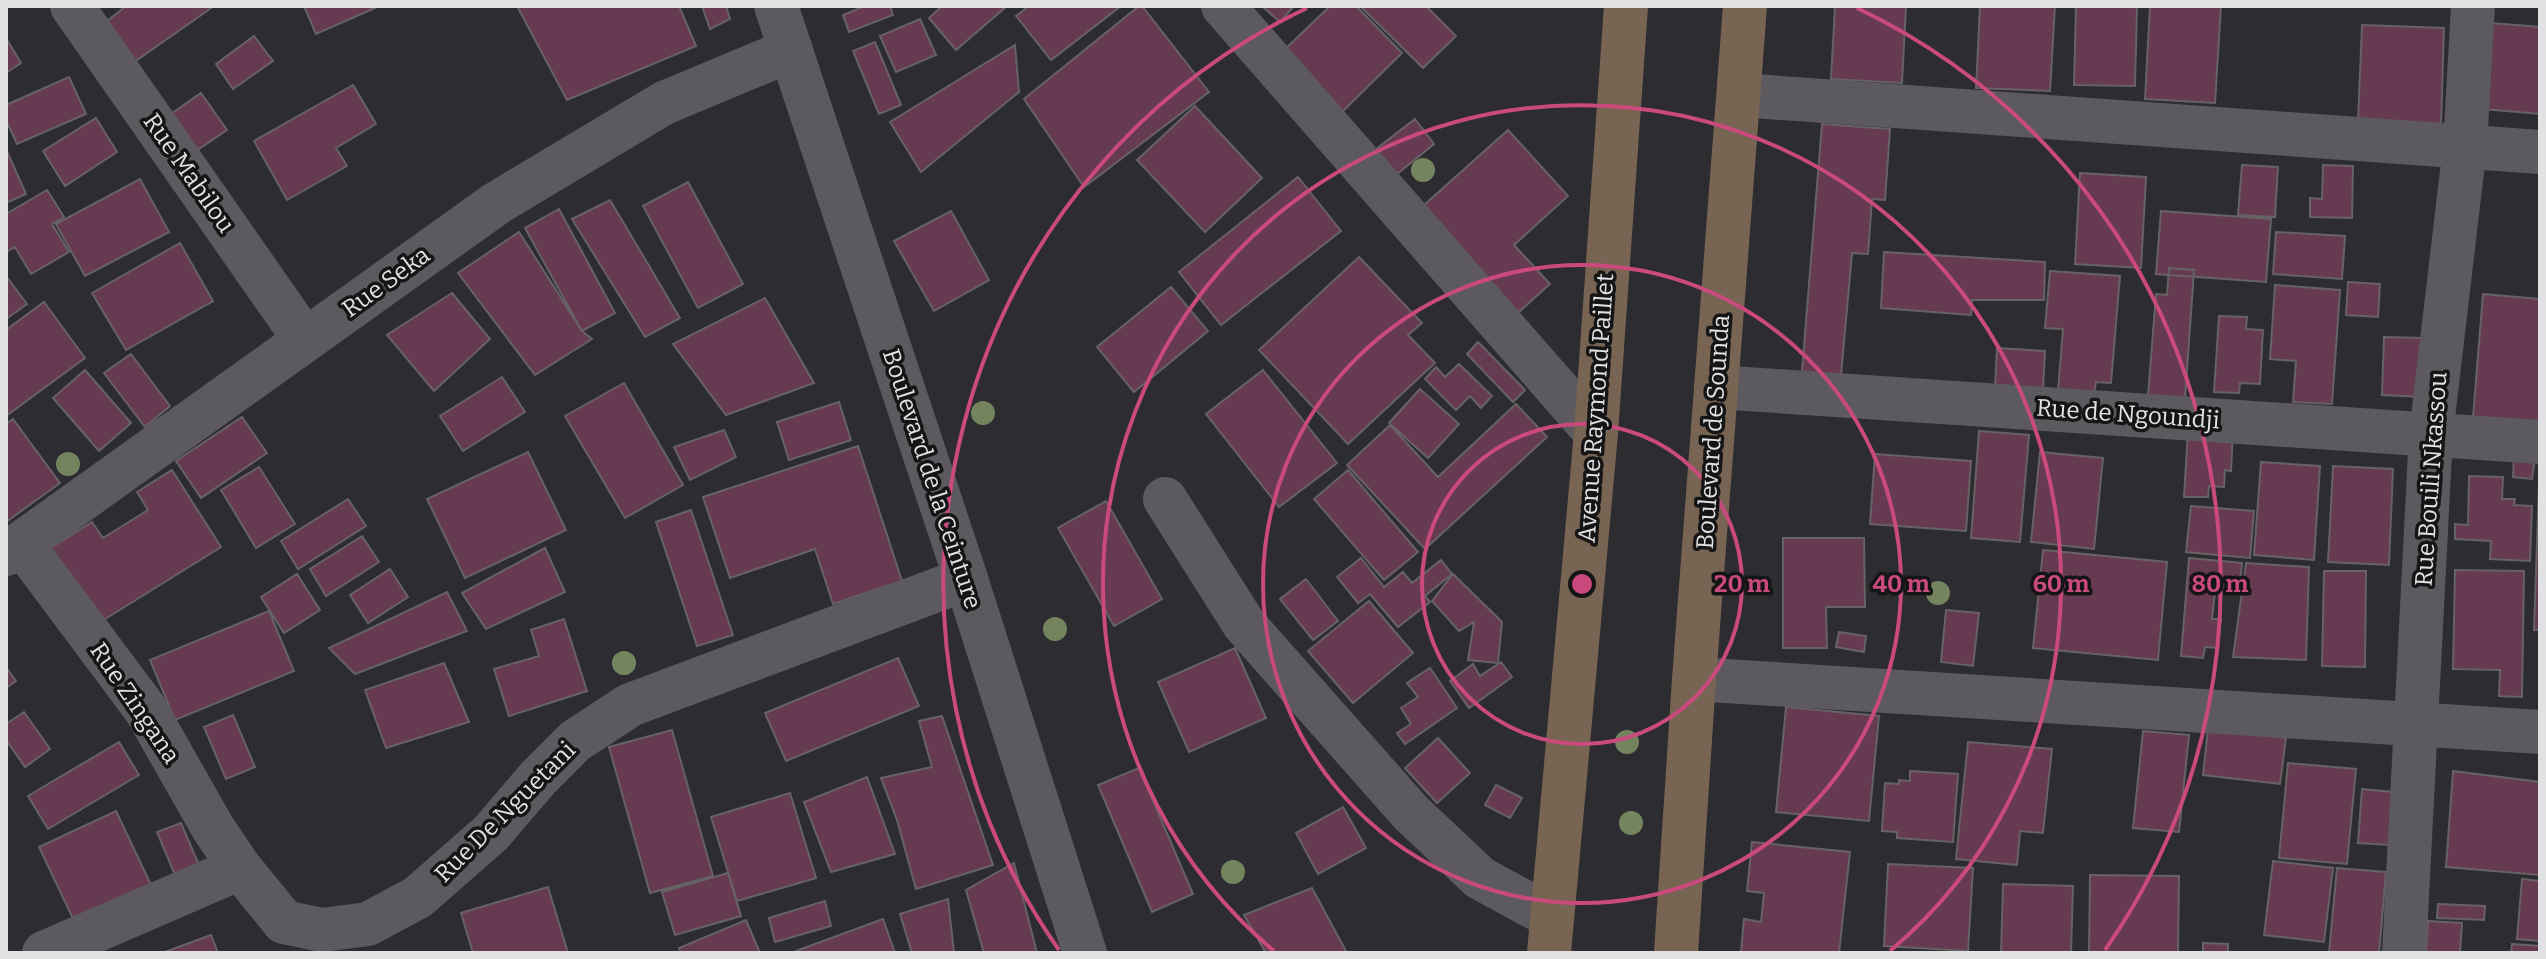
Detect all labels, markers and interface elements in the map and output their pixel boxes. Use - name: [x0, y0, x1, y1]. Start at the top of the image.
- street label: Rue Mabilou: [138, 108, 240, 238]
- street label: Rue Seka: [337, 241, 435, 323]
- street label: Avenue Raymond Paillet: [1573, 272, 1619, 544]
- street label: Boulevard de Sounda: [1691, 314, 1735, 550]
- street label: Boulevard de la Ceinture: [877, 346, 987, 612]
- street label: Rue Bouili Nkassou: [2410, 371, 2452, 587]
- street label: Rue de Ngoundji: [2035, 394, 2221, 434]
- centre of rings: [1568, 570, 1596, 598]
- text: 20 m: [1714, 570, 1770, 598]
- text: 40 m: [1872, 570, 1930, 598]
- text: 60 m: [2033, 570, 2089, 598]
- text: 80 m: [2192, 570, 2249, 598]
- street label: Rue Zingana: [84, 637, 186, 769]
- street label: Rue De Nguetani: [429, 736, 581, 888]

